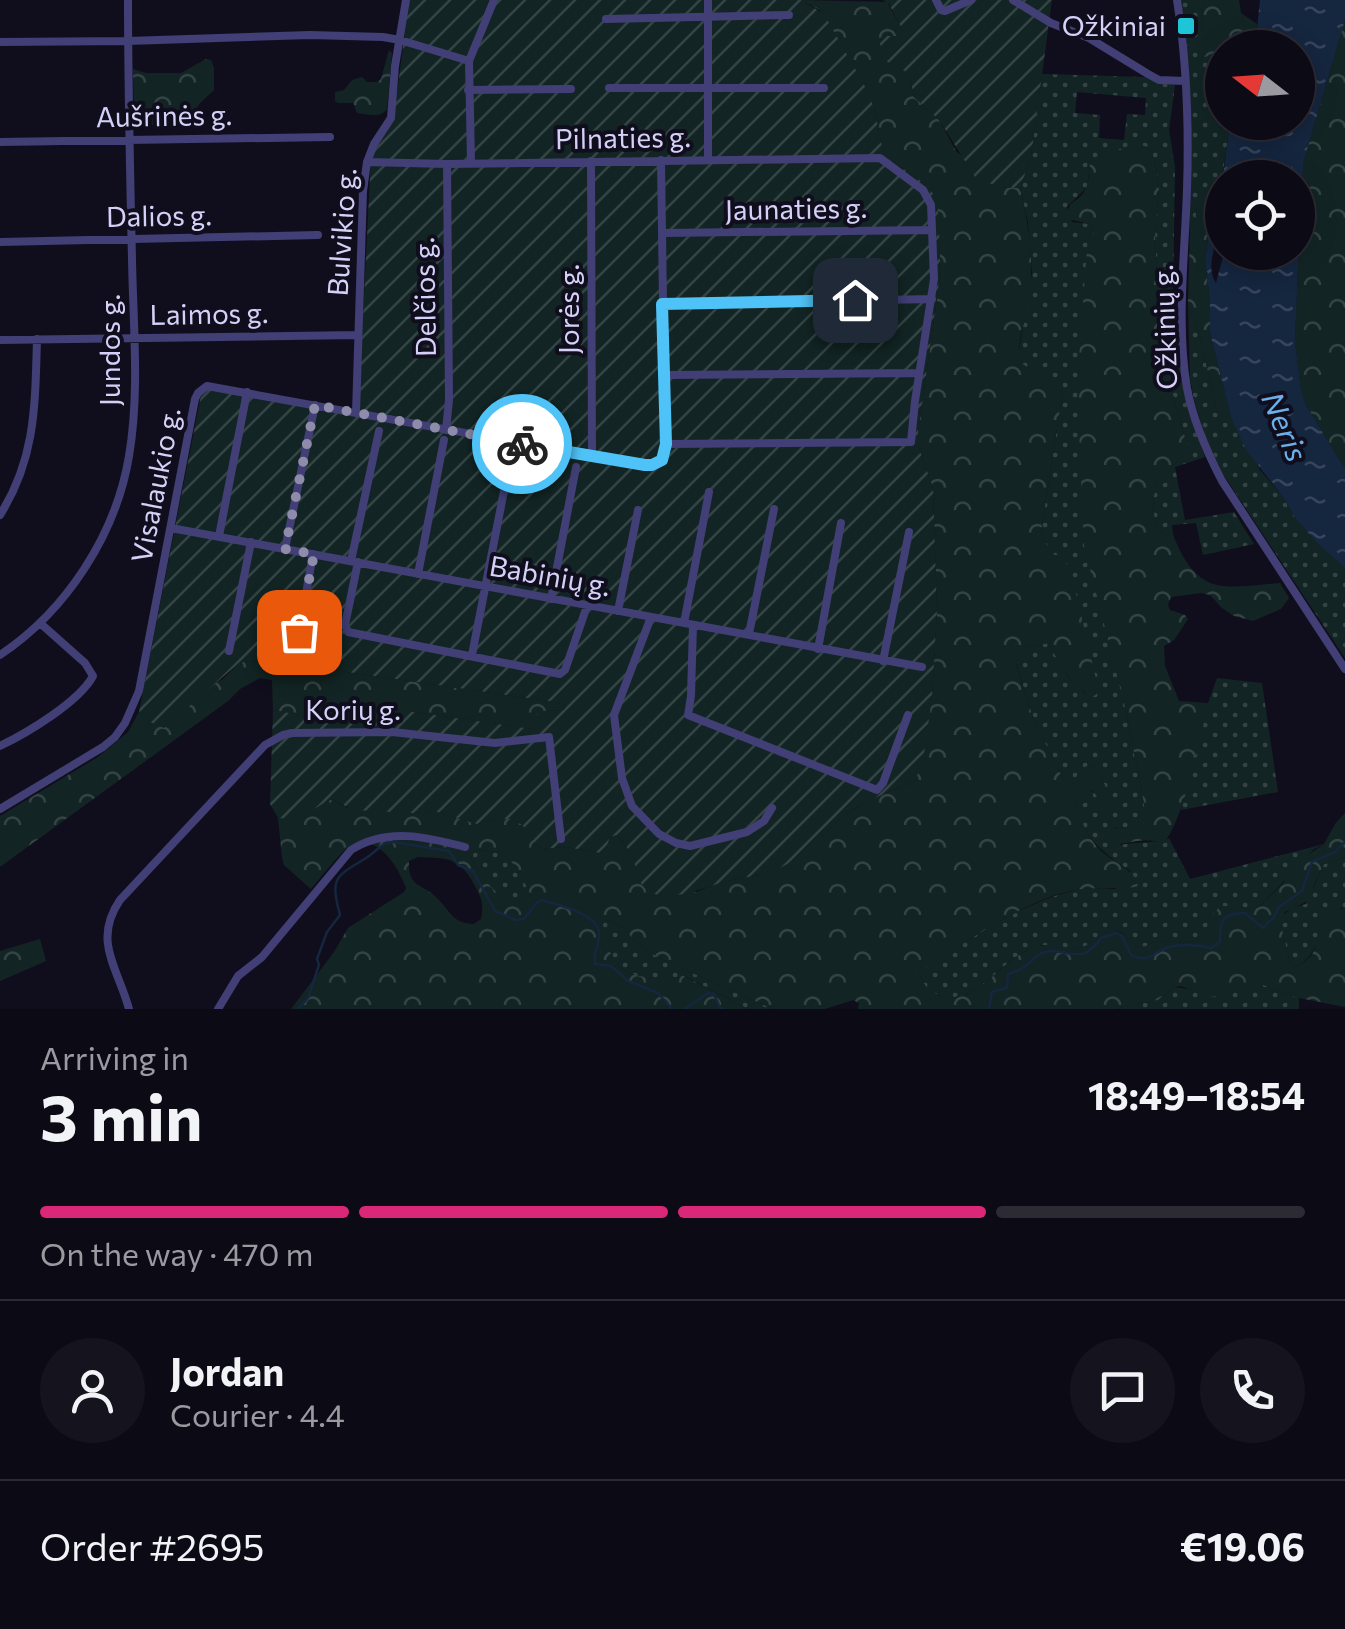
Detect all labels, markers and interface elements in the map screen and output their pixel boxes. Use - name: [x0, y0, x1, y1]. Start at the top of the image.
- place label: Ožkiniai: [1062, 8, 1166, 42]
- marker: Ožkiniai: [1175, 15, 1197, 37]
- north arrow: [1205, 30, 1315, 140]
- map controls: [1205, 30, 1315, 270]
- street label: Aušrinės g.: [95, 97, 233, 133]
- street label: Pilnaties g.: [555, 119, 691, 155]
- button: locate: [1205, 160, 1315, 270]
- street label: Bulvikio g.: [320, 167, 362, 297]
- street label: Jaunaties g.: [724, 190, 867, 226]
- street label: Dalios g.: [106, 197, 212, 233]
- street label: Delčios g.: [406, 237, 442, 357]
- pin: [813, 258, 898, 343]
- street label: Jorės g.: [551, 264, 585, 354]
- street label: Ožkinių g.: [1145, 264, 1183, 390]
- icon: home: [828, 273, 883, 328]
- street label: Jundos g.: [92, 294, 126, 406]
- street label: Laimos g.: [149, 295, 269, 331]
- water label: Neris: [1255, 386, 1317, 466]
- courier: [472, 394, 572, 494]
- street label: Visalaukio g.: [123, 404, 187, 565]
- icon: bike: [495, 417, 550, 472]
- street label: Babinių g.: [487, 548, 613, 602]
- pin: [257, 590, 342, 675]
- icon: bag: [272, 605, 327, 660]
- street label: Korių g.: [305, 692, 401, 726]
- text: Arriving in: [40, 1037, 189, 1077]
- text: 18:49–18:54: [1088, 1071, 1305, 1118]
- text: 3 min: [40, 1075, 203, 1154]
- text: On the way · 470 m: [40, 1233, 313, 1273]
- button: person: [40, 1338, 145, 1443]
- button: chat: [1070, 1338, 1175, 1443]
- button: phone: [1200, 1338, 1305, 1443]
- text: Jordan: [170, 1347, 284, 1394]
- text: Courier · 4.4: [170, 1394, 345, 1434]
- text: Order #2695: [40, 1522, 264, 1569]
- text: €19.06: [1180, 1522, 1305, 1569]

